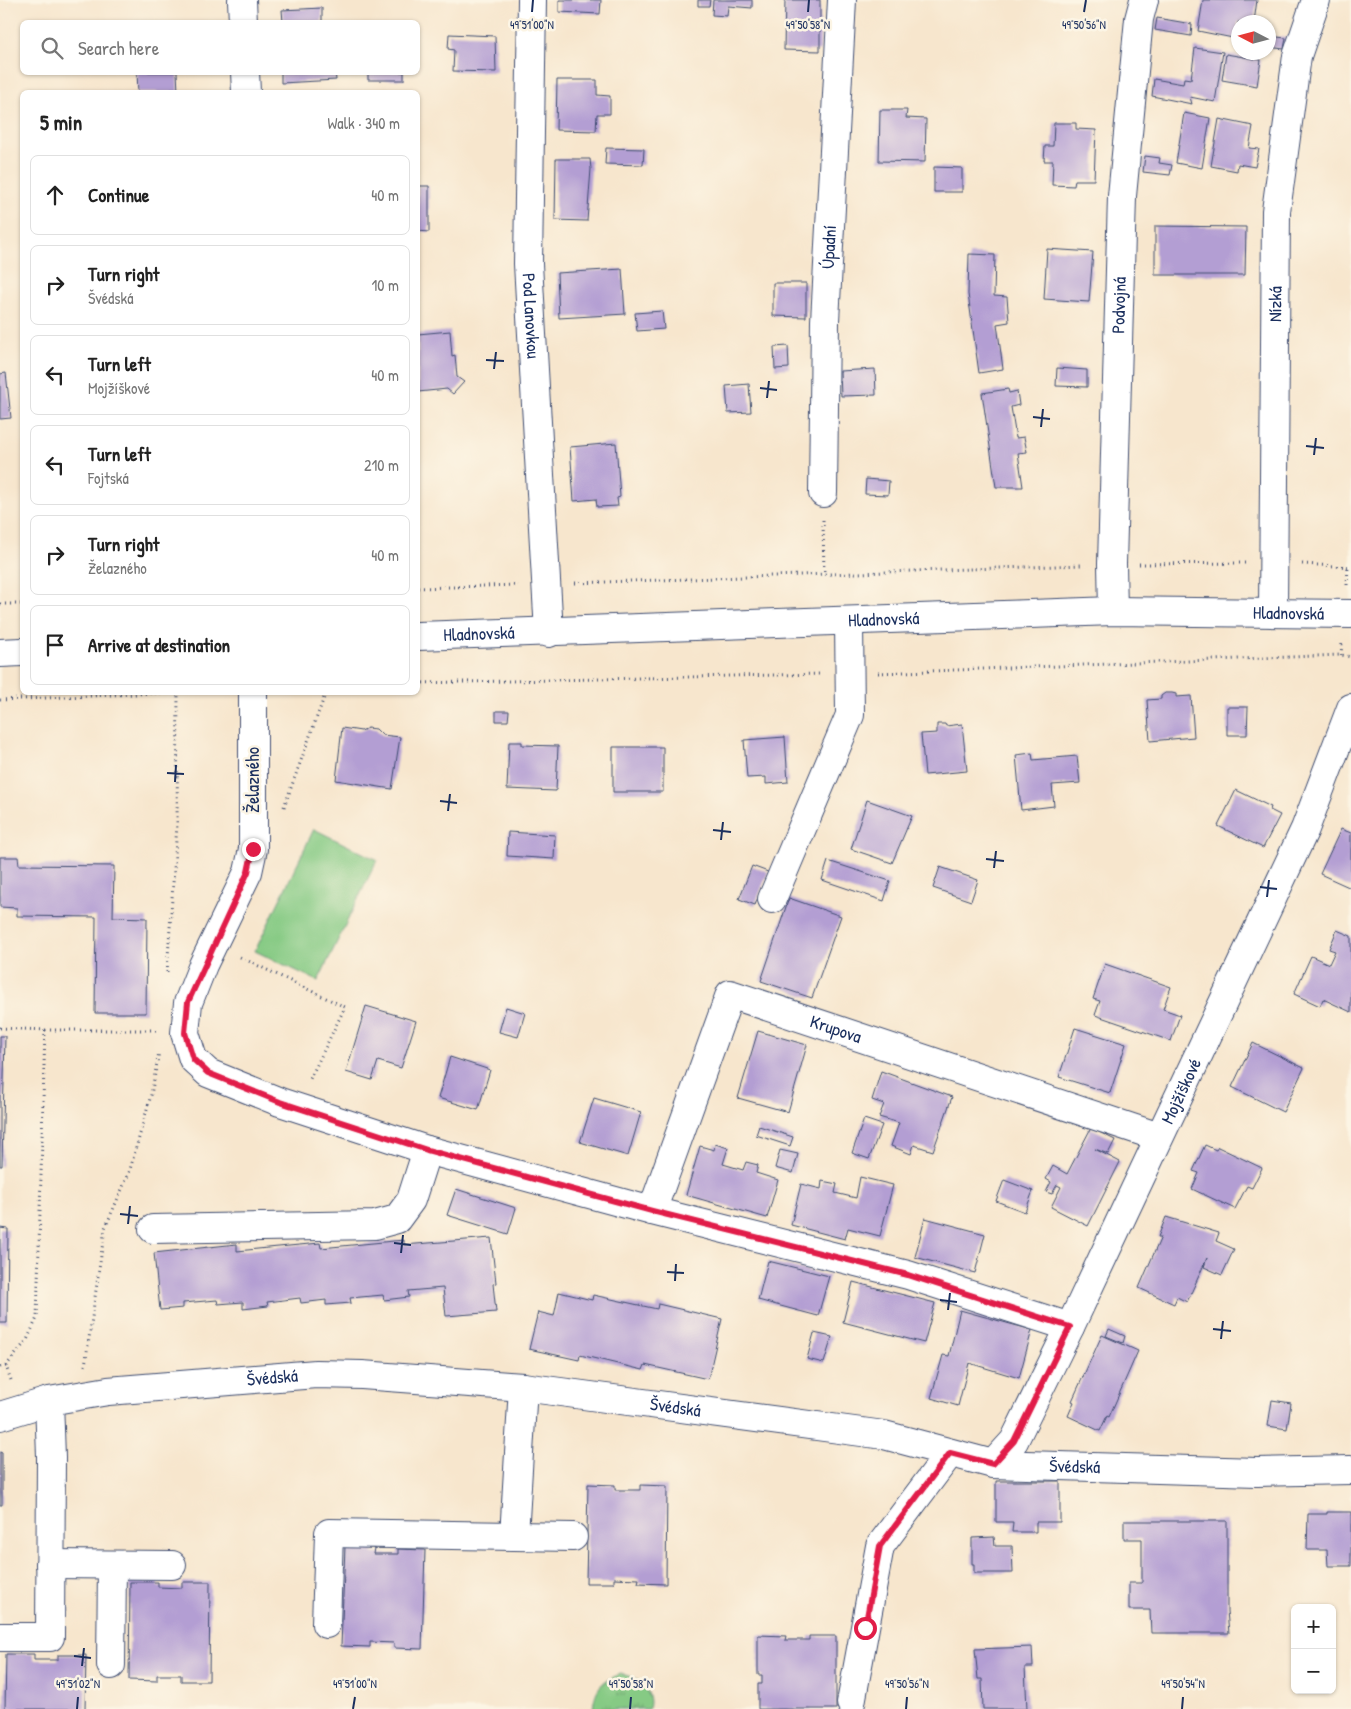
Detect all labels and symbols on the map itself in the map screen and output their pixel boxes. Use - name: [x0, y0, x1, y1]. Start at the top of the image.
- north arrow: [1231, 15, 1276, 60]
- text: 49°51'00"N: [510, 16, 554, 33]
- text: 49°50'58"N: [786, 16, 830, 33]
- text: 49°50'56"N: [1062, 16, 1106, 33]
- street label: Úpadní: [815, 225, 842, 270]
- street label: Pod Lanovkou: [517, 272, 546, 359]
- street label: Podvojná: [1105, 276, 1132, 334]
- street label: Nízká: [1262, 286, 1287, 322]
- street label: Hladnovská: [1253, 600, 1324, 626]
- street label: Hladnovská: [848, 605, 920, 633]
- street label: Hladnovská: [443, 620, 515, 647]
- street label: Želazného: [240, 747, 265, 813]
- route end: [242, 838, 265, 861]
- street label: Krupova: [807, 1009, 865, 1049]
- street label: Mojžíškové: [1155, 1054, 1207, 1128]
- street label: Švédská: [246, 1363, 299, 1392]
- street label: Švédská: [648, 1391, 702, 1423]
- street label: Švédská: [1049, 1453, 1101, 1479]
- route start: [854, 1617, 877, 1640]
- text: 49°51'02"N: [56, 1675, 100, 1692]
- text: 49°51'00"N: [333, 1675, 377, 1692]
- text: 49°50'58"N: [609, 1675, 653, 1692]
- text: 49°50'56"N: [885, 1675, 929, 1692]
- text: 49°50'54"N: [1161, 1675, 1205, 1692]

